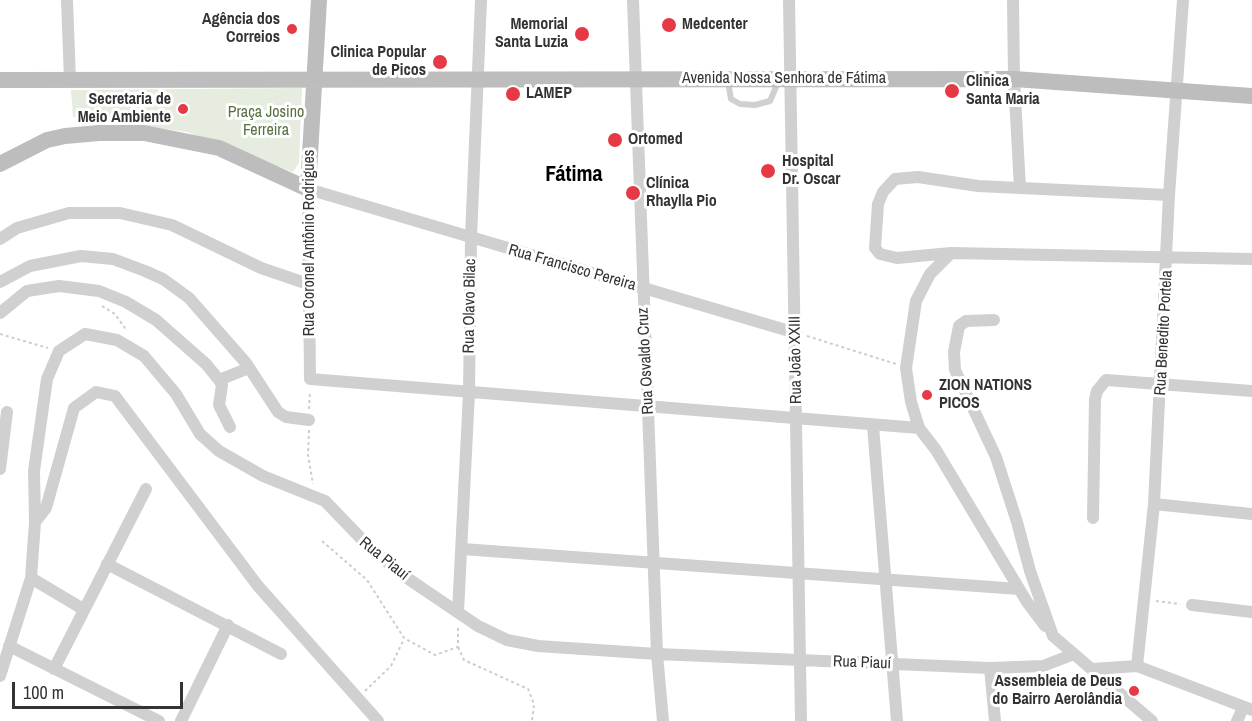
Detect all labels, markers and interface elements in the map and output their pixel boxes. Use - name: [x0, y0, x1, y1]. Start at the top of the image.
- place label: Agência dos Correios: [202, 10, 280, 48]
- place label: Memorial Santa Luzia: [495, 15, 568, 53]
- place label: Medcenter: [682, 15, 748, 35]
- marker: Medcenter: [660, 16, 678, 34]
- marker: Agência dos Correios: [285, 22, 299, 36]
- marker: Memorial Santa Luzia: [573, 25, 591, 43]
- place label: Clinica Popular de Picos: [330, 43, 426, 81]
- marker: Clinica Popular de Picos: [431, 53, 449, 71]
- street label: Avenida Nossa Senhora de Fátima: [682, 69, 886, 89]
- place label: Clinica Santa Maria: [966, 72, 1040, 110]
- marker: Clinica Santa Maria: [943, 82, 961, 100]
- place label: LAMEP: [526, 84, 572, 104]
- marker: LAMEP: [504, 85, 522, 103]
- place label: Secretaria de Meio Ambiente: [78, 90, 171, 128]
- marker: Secretaria de Meio Ambiente: [176, 102, 190, 116]
- park label: Praça Josino Ferreira: [228, 103, 304, 141]
- place label: Ortomed: [628, 130, 683, 150]
- marker: Ortomed: [606, 131, 624, 149]
- street label: Rua Coronel Antônio Rodrigues: [300, 150, 320, 336]
- place label: Hospital Dr. Oscar: [782, 152, 840, 190]
- district label: Fátima: [545, 162, 603, 188]
- marker: Hospital Dr. Oscar: [759, 162, 777, 180]
- place label: Clínica Rhaylla Pio: [646, 174, 717, 212]
- marker: Clínica Rhaylla Pio: [624, 184, 642, 202]
- street label: Rua Francisco Pereira: [506, 241, 638, 295]
- street label: Rua Olavo Bilac: [460, 258, 480, 354]
- street label: Rua Benedito Portela: [1151, 270, 1177, 396]
- street label: Rua Osvaldo Cruz: [634, 307, 658, 415]
- street label: Rua João XXIII: [786, 316, 806, 404]
- place label: ZION NATIONS PICOS: [939, 376, 1032, 414]
- marker: ZION NATIONS PICOS: [920, 388, 934, 402]
- street label: Rua Piauí: [355, 533, 413, 585]
- street label: Rua Piauí: [833, 652, 891, 674]
- scale bar: [15, 670, 186, 708]
- place label: Assembleia de Deus do Bairro Aerolândia: [992, 672, 1122, 710]
- text: 100 m: [23, 680, 64, 705]
- marker: Assembleia de Deus do Bairro Aerolândia: [1127, 684, 1141, 698]

